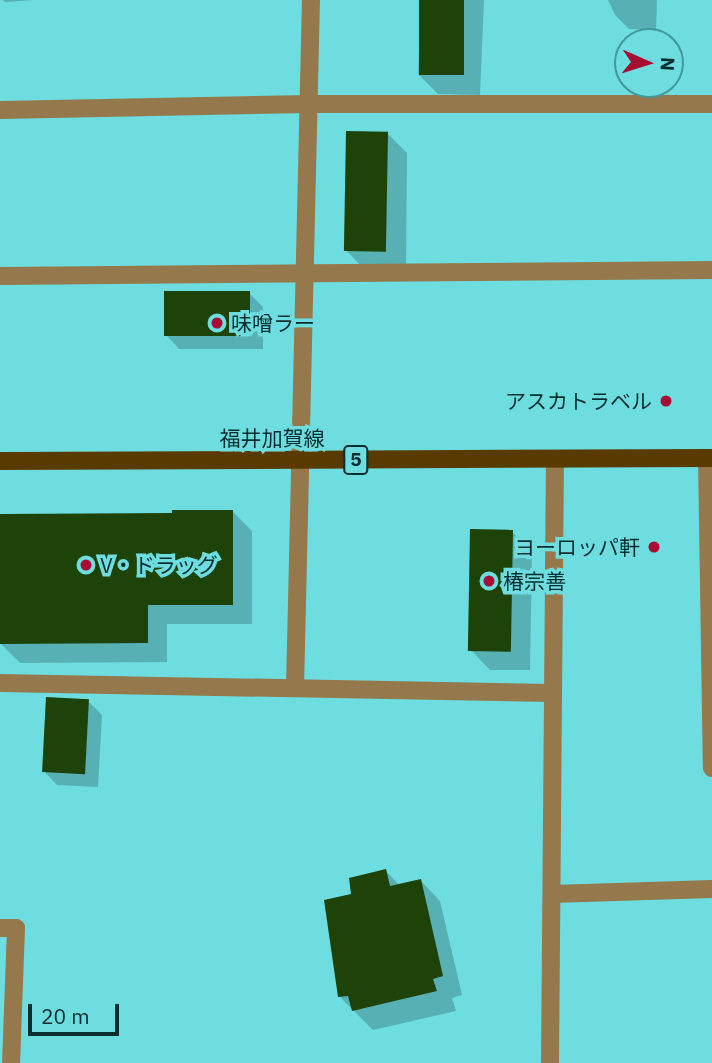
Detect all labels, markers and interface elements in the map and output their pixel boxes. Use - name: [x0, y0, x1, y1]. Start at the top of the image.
- north arrow: [614, 28, 684, 98]
- text: N: [656, 56, 680, 71]
- place label: 味噌ラー: [231, 310, 315, 336]
- marker: 味噌ラー: [209, 315, 225, 331]
- place label: アスカトラベル: [505, 388, 652, 414]
- marker: アスカトラベル: [658, 393, 674, 409]
- street label: 福井加賀線: [220, 425, 324, 451]
- road number: 5: [342, 444, 370, 475]
- place label: ヨーロッパ軒: [514, 534, 640, 560]
- marker: ヨーロッパ軒: [646, 539, 662, 555]
- place label: V・ドラッグ: [100, 552, 218, 578]
- marker: V・ドラッグ: [78, 557, 94, 573]
- place label: 椿宗善: [503, 568, 566, 594]
- marker: 椿宗善: [481, 573, 497, 589]
- scale bar: [32, 990, 122, 1034]
- text: 20 m: [41, 1002, 90, 1030]

